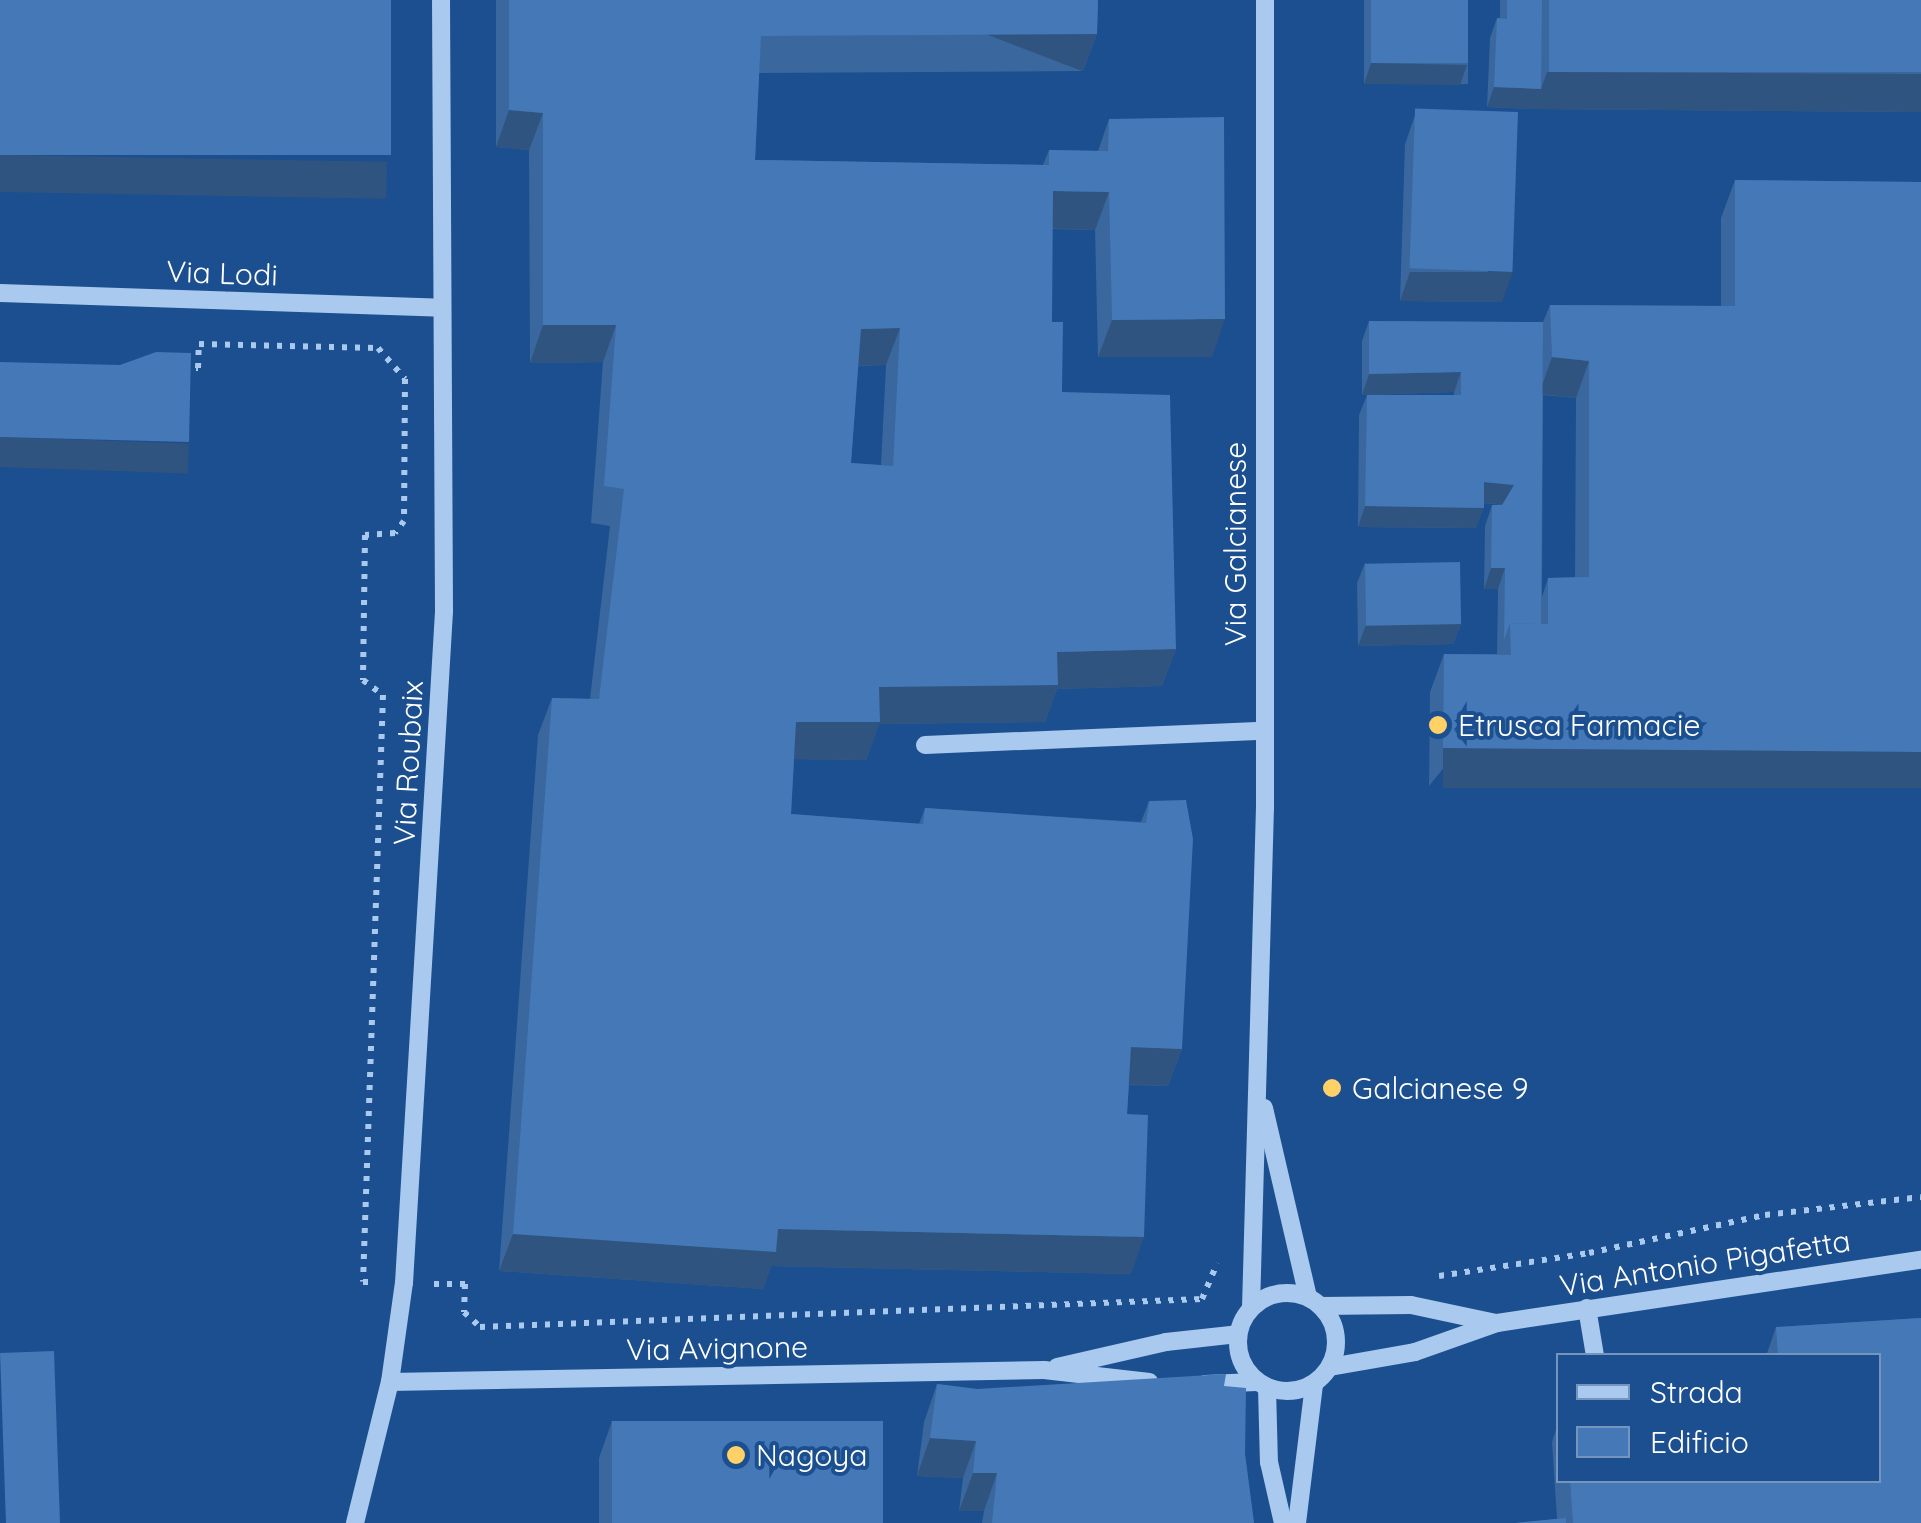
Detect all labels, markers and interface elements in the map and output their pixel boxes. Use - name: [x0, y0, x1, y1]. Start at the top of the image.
- street label: Via Lodi: [166, 253, 278, 293]
- street label: Via Galcianese: [1217, 442, 1253, 646]
- street label: Via Roubaix: [386, 680, 430, 846]
- place label: Etrusca Farmacie: [1458, 707, 1700, 743]
- marker: Etrusca Farmacie: [1427, 714, 1449, 736]
- place label: Galcianese 9: [1352, 1070, 1528, 1106]
- marker: Galcianese 9: [1321, 1077, 1343, 1099]
- street label: Via Antonio Pigafetta: [1557, 1222, 1853, 1304]
- street label: Via Avignone: [626, 1328, 808, 1368]
- legend: [1556, 1353, 1881, 1483]
- text: Strada: [1650, 1373, 1743, 1411]
- text: Edificio: [1650, 1423, 1749, 1461]
- place label: Nagoya: [756, 1437, 867, 1473]
- marker: Nagoya: [725, 1444, 747, 1466]

